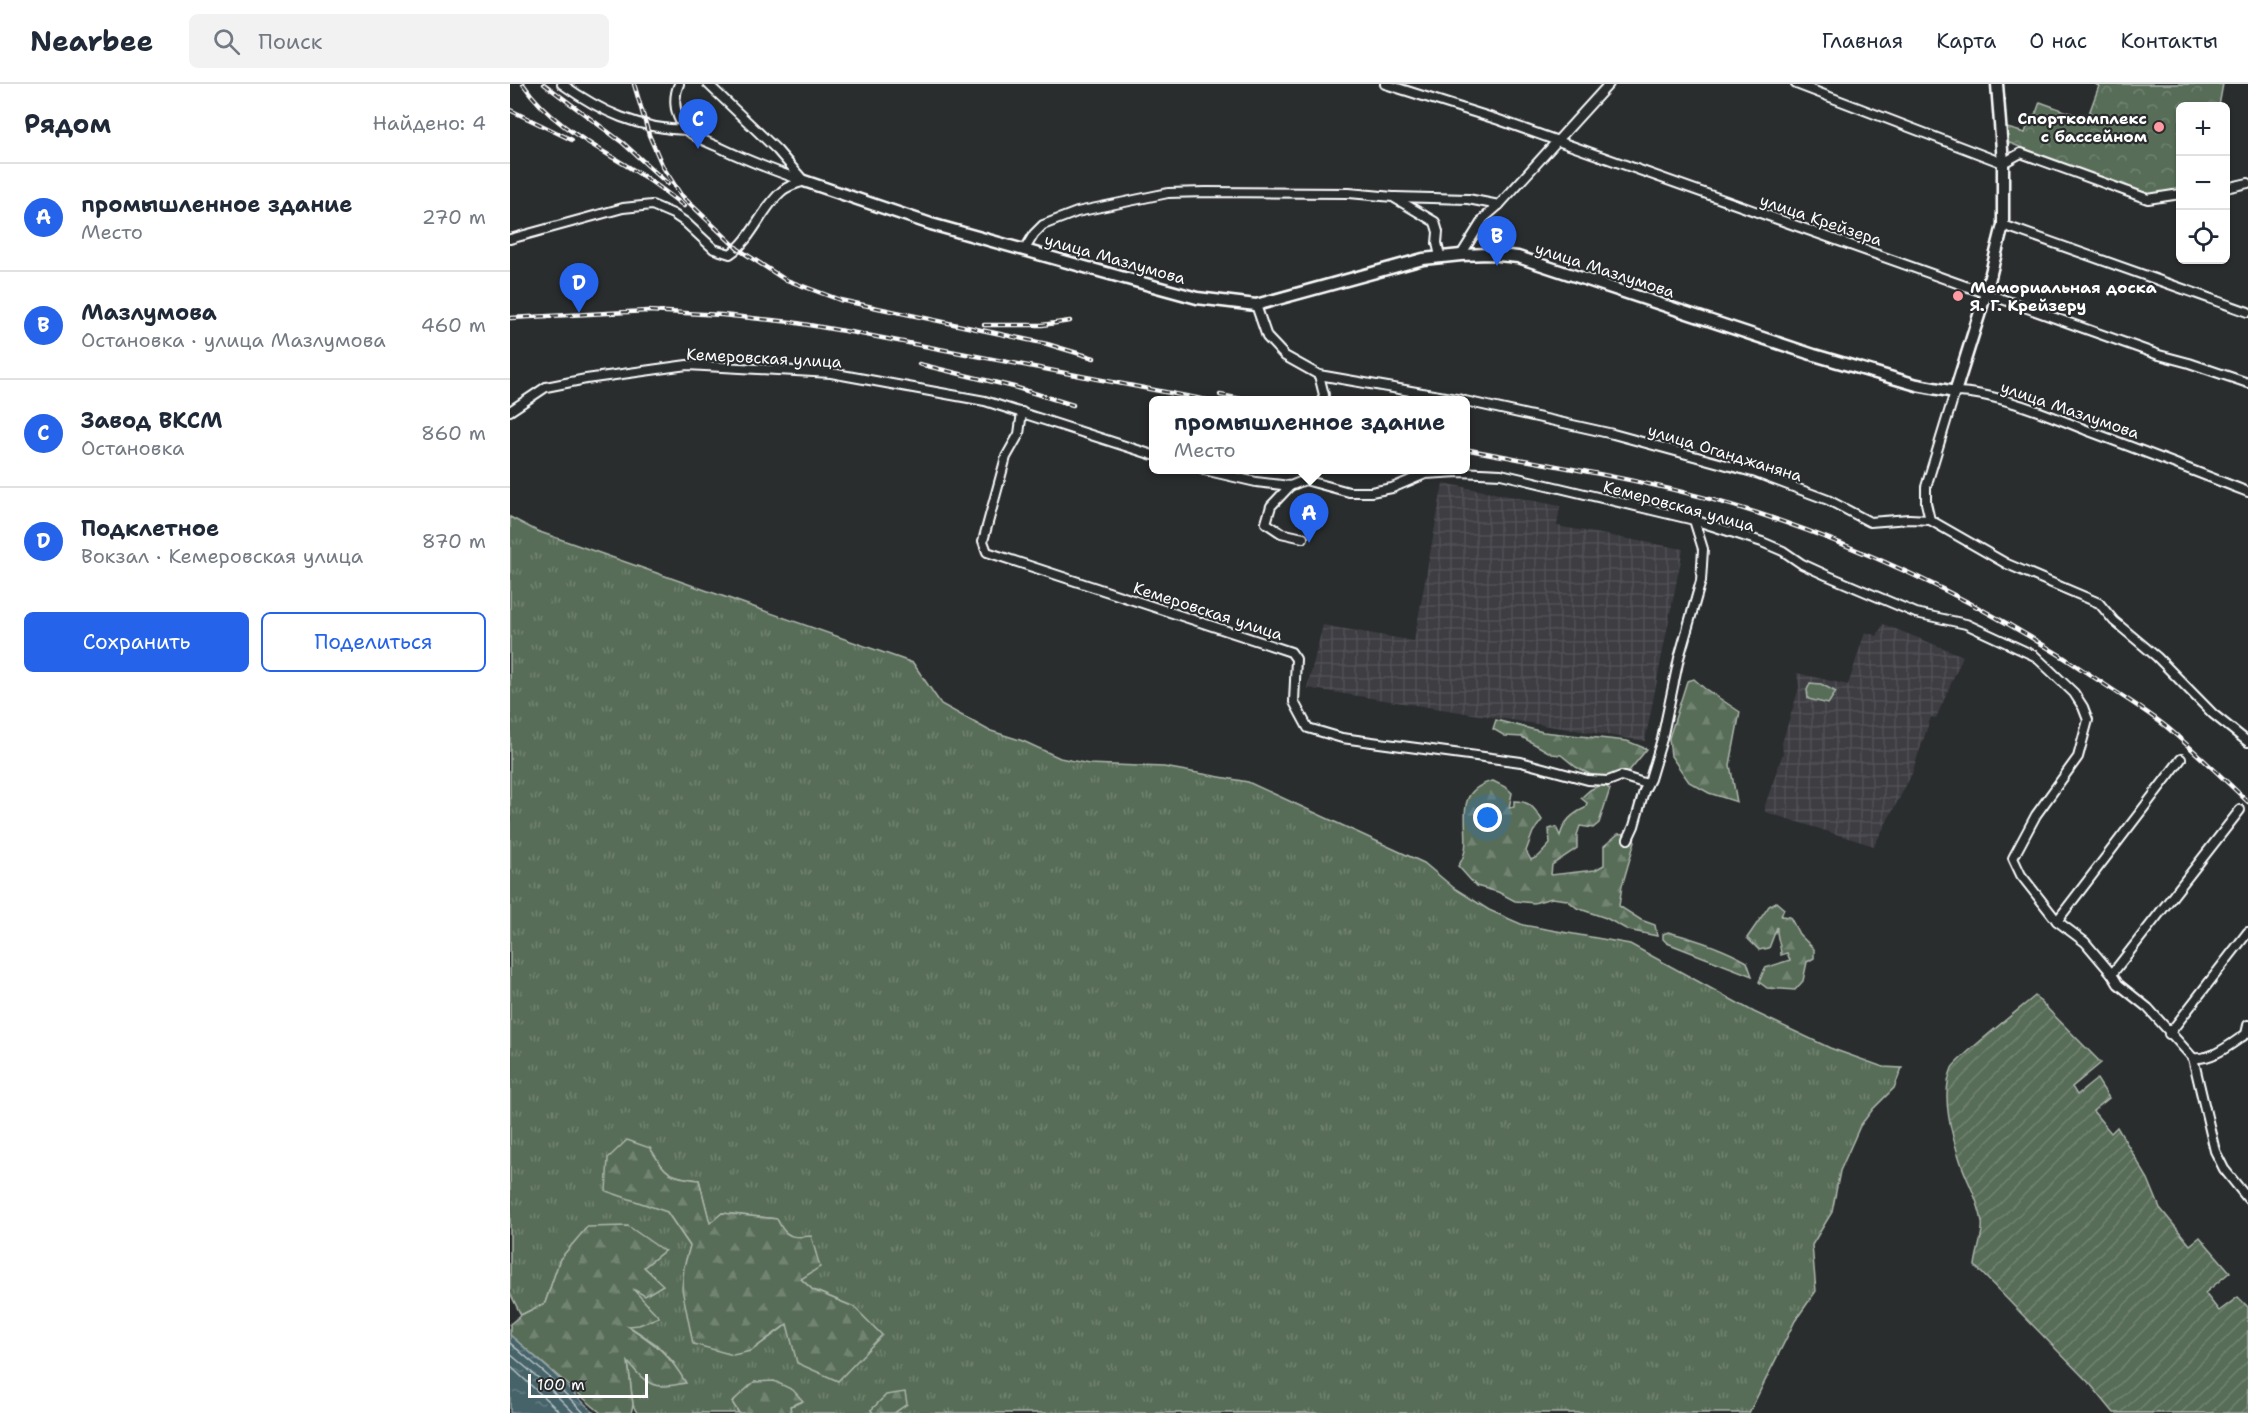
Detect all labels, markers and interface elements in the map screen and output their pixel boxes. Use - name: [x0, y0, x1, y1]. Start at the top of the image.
- search box: [189, 14, 609, 68]
- text: Nearbee: [30, 22, 153, 60]
- icon: search: [210, 25, 243, 58]
- text: Поиск: [258, 27, 322, 56]
- text: Главная: [1822, 27, 1903, 55]
- text: Карта: [1936, 27, 1996, 55]
- text: О нас: [2029, 27, 2087, 55]
- text: Контакты: [2120, 27, 2218, 55]
- pin: C: [678, 100, 717, 149]
- map controls: [2176, 102, 2230, 264]
- button: +: [2176, 102, 2230, 156]
- text: Рядом: [24, 106, 111, 141]
- place label: Спорткомплекс с бассейном: [2017, 108, 2148, 147]
- text: Найдено: 4: [373, 110, 486, 136]
- marker: Спорткомплекс с бассейном: [2152, 120, 2166, 134]
- button: −: [2176, 156, 2230, 210]
- street label: улица Крейзера: [1757, 189, 1885, 251]
- text: промышленное здание: [81, 190, 352, 219]
- text: A: [36, 204, 51, 230]
- text: 270 m: [422, 204, 486, 230]
- button: locate: [2176, 210, 2230, 264]
- pin: B: [1478, 216, 1516, 266]
- text: Место: [81, 219, 143, 245]
- street label: улица Мазлумова: [1042, 229, 1188, 289]
- street label: улица Мазлумова: [1533, 238, 1678, 302]
- pin: D: [560, 264, 598, 313]
- place label: Мемориальная доска Я. Г. Крейзеру: [1970, 277, 2157, 316]
- marker: Мемориальная доска Я. Г. Крейзеру: [1951, 289, 1965, 303]
- text: Мазлумова: [81, 298, 217, 327]
- text: B: [37, 312, 50, 338]
- text: 460 m: [421, 312, 486, 338]
- text: Остановка · улица Мазлумова: [81, 327, 386, 353]
- street label: Кемеровская улица: [686, 343, 842, 373]
- street label: улица Мазлумова: [1998, 376, 2142, 444]
- popup: [1149, 396, 1470, 474]
- text: Завод ВКСМ: [81, 406, 223, 435]
- text: промышленное здание: [1174, 408, 1445, 437]
- text: C: [37, 420, 50, 446]
- text: 860 m: [421, 420, 486, 446]
- street label: улица Оганджаняна: [1645, 420, 1805, 486]
- text: Остановка: [81, 435, 185, 461]
- text: Место: [1174, 437, 1236, 463]
- street label: Кемеровская улица: [1601, 476, 1757, 536]
- pin: A: [1290, 494, 1328, 543]
- text: Подклетное: [81, 514, 219, 543]
- text: D: [36, 528, 51, 554]
- text: 870 m: [422, 528, 486, 554]
- text: Вокзал · Кемеровская улица: [81, 543, 363, 569]
- street label: Кемеровская улица: [1131, 577, 1285, 645]
- button: Сохранить: [24, 612, 249, 672]
- button: Поделиться: [261, 612, 486, 672]
- your location: [1473, 803, 1502, 832]
- scale bar: [528, 1371, 648, 1398]
- text: 100 m: [537, 1374, 585, 1395]

